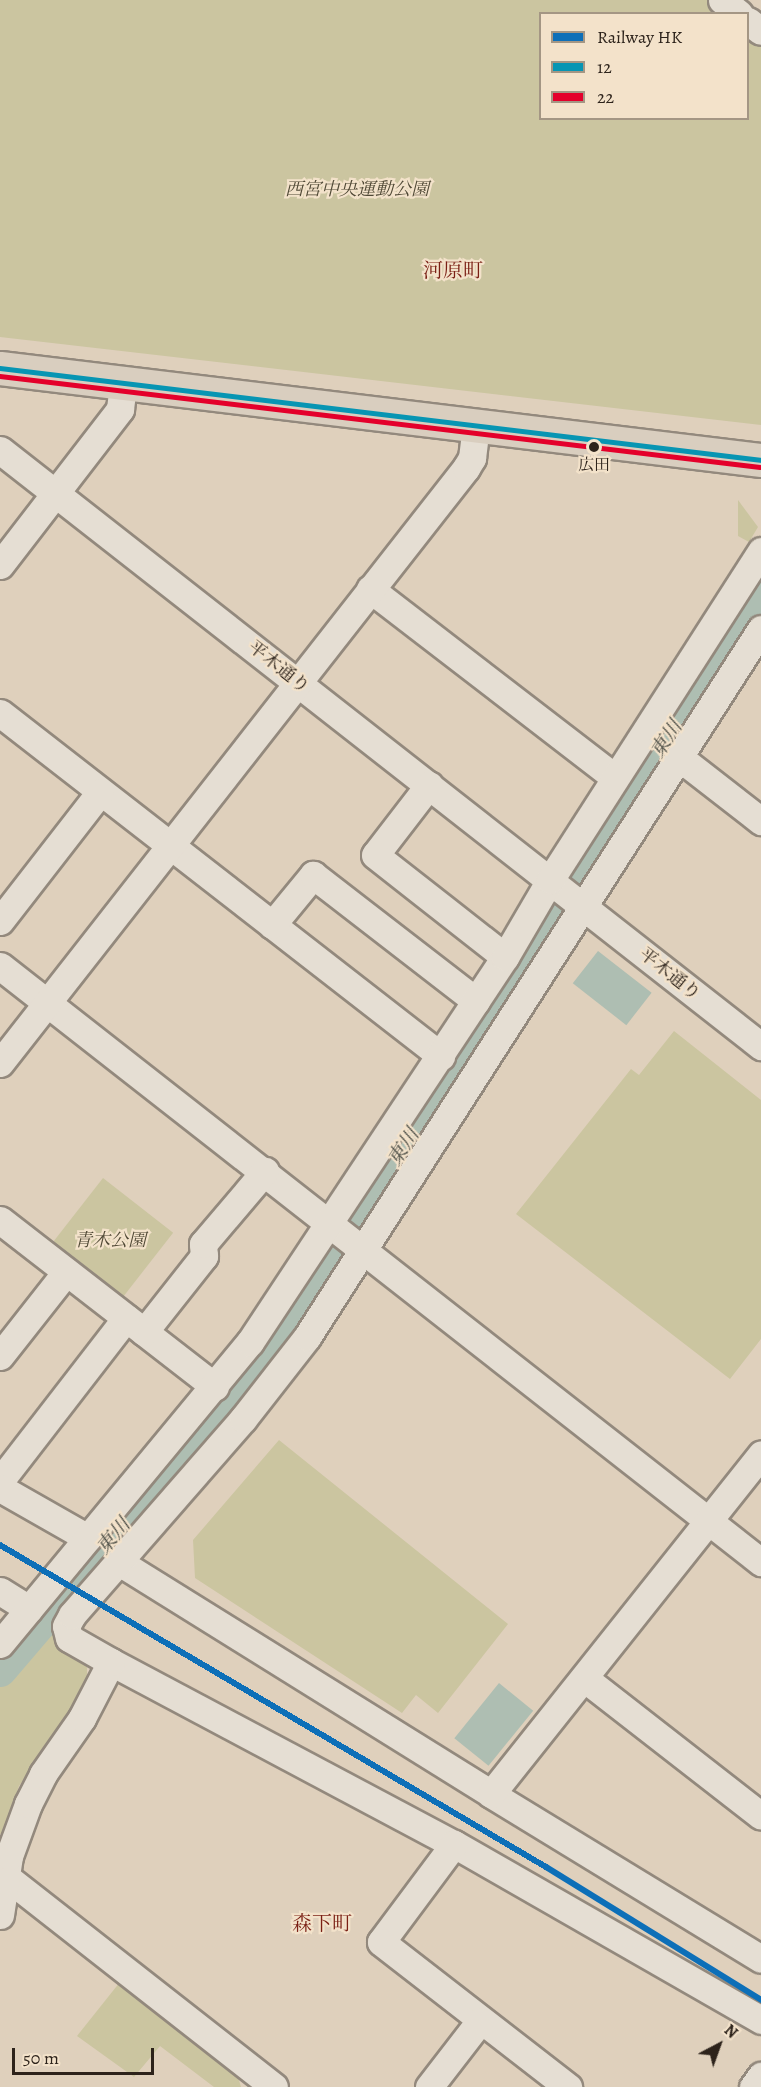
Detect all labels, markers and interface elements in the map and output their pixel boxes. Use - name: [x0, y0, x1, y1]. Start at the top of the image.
- legend: [539, 12, 749, 120]
- text: Railway HK: [597, 25, 682, 49]
- text: 12: [597, 55, 612, 79]
- text: 22: [597, 85, 614, 109]
- park label: 西宮中央運動公園: [285, 178, 429, 200]
- district label: 河原町: [423, 258, 483, 282]
- marker: 広田: [588, 441, 600, 453]
- place label: 広田: [578, 455, 610, 475]
- street label: 平木通り: [244, 636, 314, 698]
- water label: 東川: [645, 716, 687, 762]
- street label: 平木通り: [635, 943, 705, 1005]
- water label: 東川: [382, 1124, 424, 1170]
- park label: 青木公園: [74, 1229, 146, 1251]
- water label: 東川: [91, 1513, 135, 1559]
- district label: 森下町: [292, 1911, 352, 1935]
- north arrow: [689, 2015, 749, 2075]
- text: N: [719, 2019, 742, 2044]
- scale bar: [15, 2036, 158, 2074]
- text: 50 m: [23, 2046, 59, 2070]

